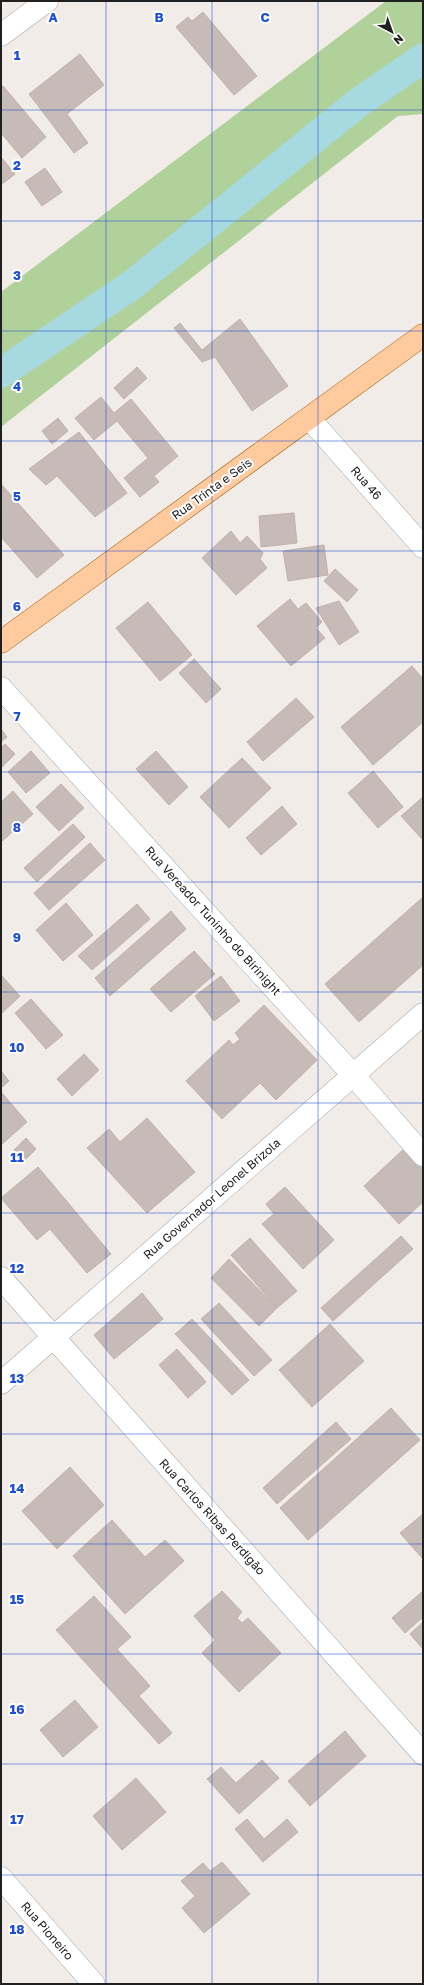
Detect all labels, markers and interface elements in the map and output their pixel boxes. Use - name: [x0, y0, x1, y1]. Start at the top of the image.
- text: A: [48, 9, 58, 25]
- text: B: [154, 9, 164, 25]
- text: C: [260, 9, 270, 25]
- north arrow: [372, 12, 412, 52]
- text: N: [391, 32, 406, 48]
- text: 1: [14, 47, 21, 63]
- text: 2: [13, 157, 21, 173]
- text: 3: [13, 267, 21, 283]
- text: 4: [13, 378, 21, 394]
- street label: Rua Trinta e Seis: [169, 455, 255, 523]
- street label: Rua 46: [348, 463, 385, 503]
- text: 5: [13, 488, 21, 504]
- text: 6: [13, 598, 21, 614]
- text: 7: [13, 708, 21, 724]
- text: 8: [13, 819, 21, 835]
- street label: Rua Vereador Tuninho do Birinight: [142, 843, 285, 999]
- text: 9: [13, 929, 21, 945]
- text: 10: [9, 1039, 25, 1055]
- street label: Rua Governador Leonel Brizola: [140, 1135, 283, 1262]
- text: 11: [10, 1149, 24, 1165]
- text: 12: [10, 1260, 24, 1276]
- text: 13: [10, 1370, 24, 1386]
- street label: Rua Carlos Ribas Perdigão: [156, 1456, 268, 1578]
- text: 14: [10, 1480, 24, 1496]
- text: 15: [10, 1591, 24, 1607]
- text: 16: [10, 1701, 24, 1717]
- text: 17: [10, 1811, 24, 1827]
- street label: Rua Pioneiro: [18, 1898, 77, 1963]
- text: 18: [9, 1921, 25, 1937]

